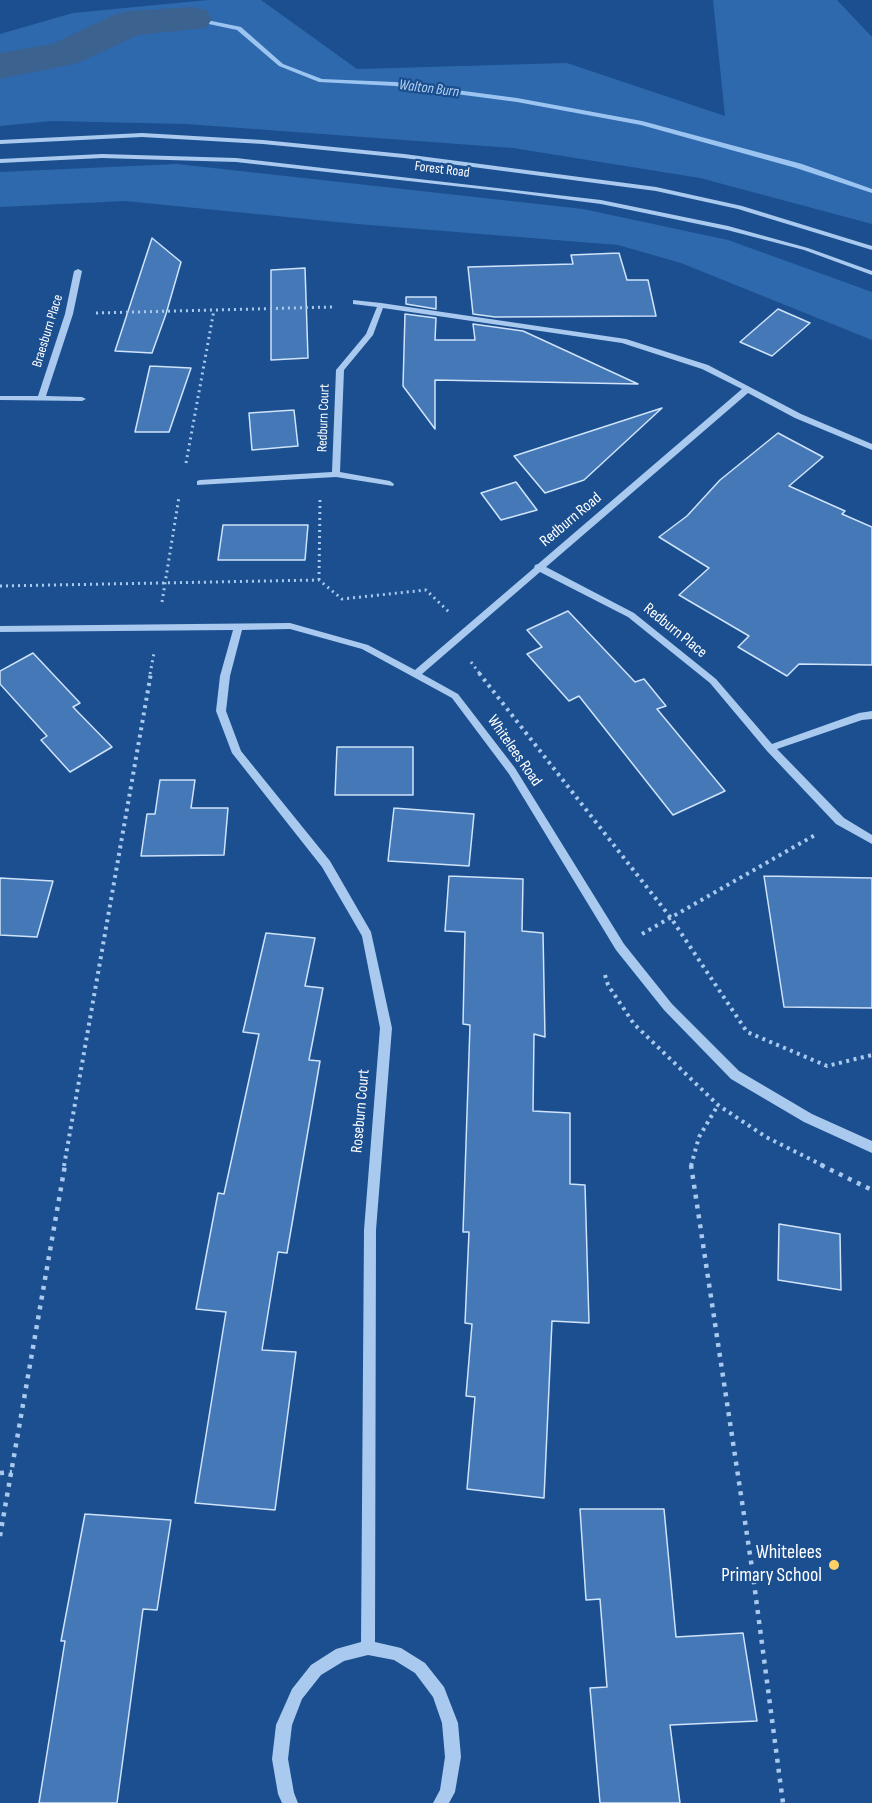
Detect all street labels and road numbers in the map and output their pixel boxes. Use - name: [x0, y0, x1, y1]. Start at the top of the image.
- street label: Forest Road: [414, 158, 470, 182]
- street label: Braesburn Place: [29, 293, 67, 369]
- street label: Redburn Court: [314, 384, 334, 452]
- street label: Redburn Road: [536, 489, 606, 551]
- street label: Redburn Place: [639, 600, 711, 662]
- street label: Whitelees Road: [483, 712, 545, 790]
- street label: Roseburn Court: [348, 1068, 374, 1154]

